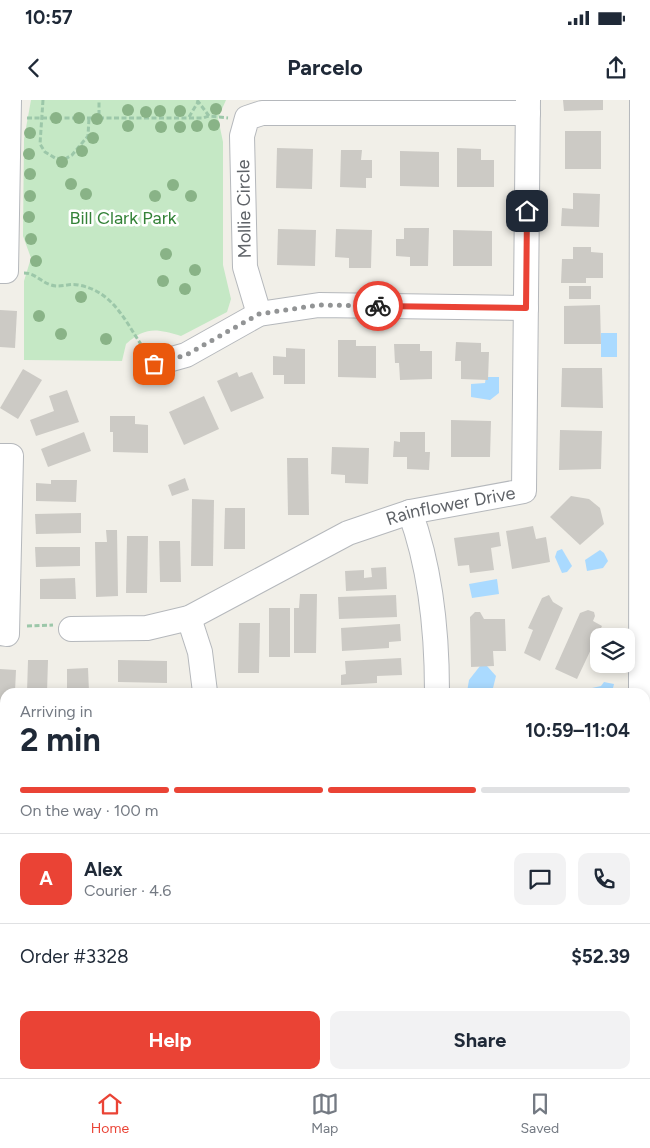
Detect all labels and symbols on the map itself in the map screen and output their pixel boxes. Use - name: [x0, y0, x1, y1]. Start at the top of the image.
- street label: Mollie Circle: [232, 159, 256, 259]
- pin: [506, 190, 548, 232]
- park label: Bill Clark Park: [69, 207, 177, 229]
- courier: [353, 281, 403, 331]
- pin: [133, 343, 175, 385]
- street label: Rainflower Drive: [383, 482, 517, 530]

